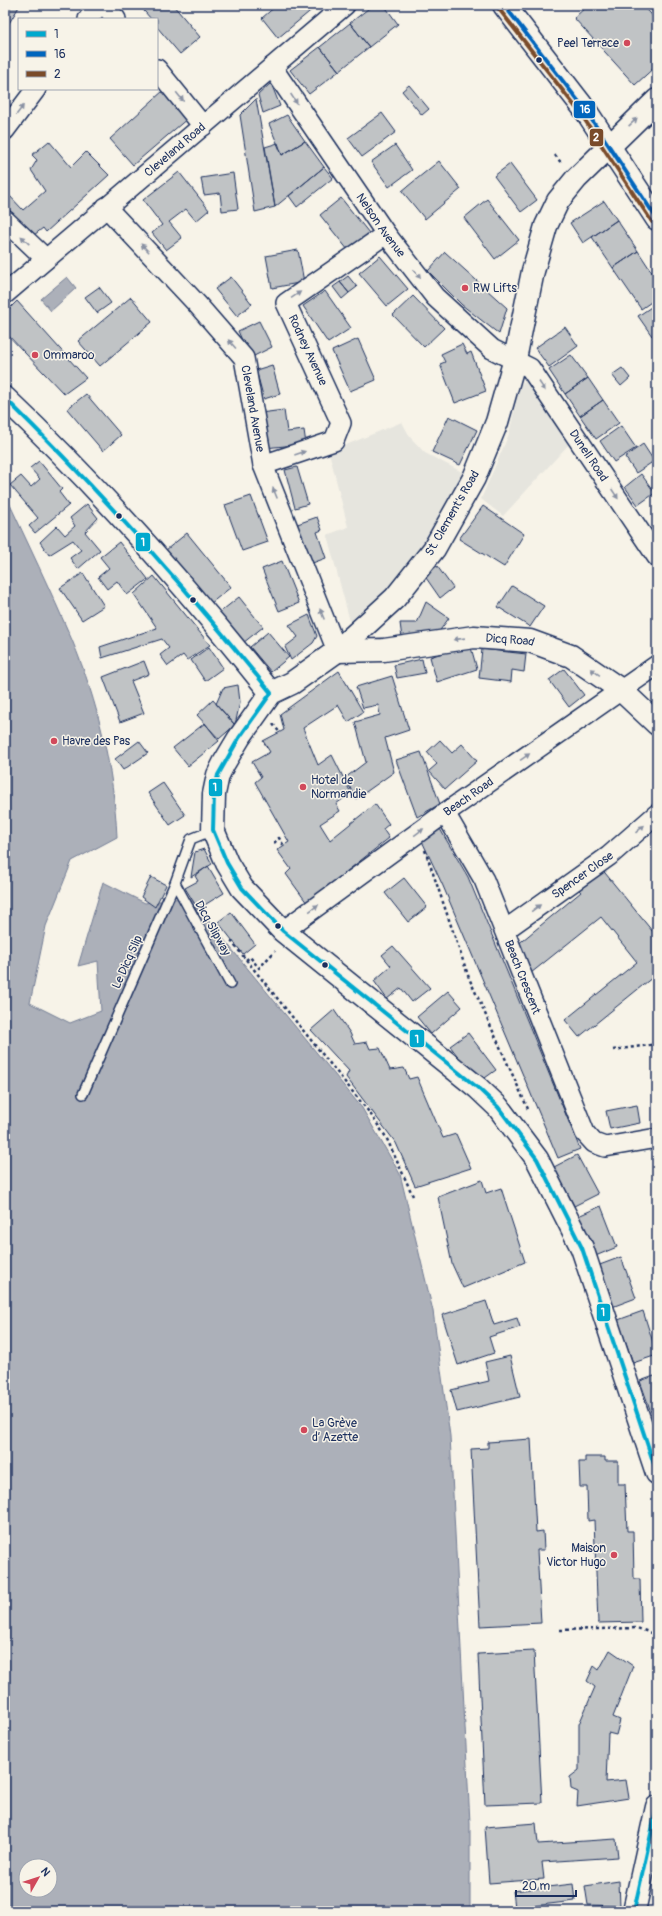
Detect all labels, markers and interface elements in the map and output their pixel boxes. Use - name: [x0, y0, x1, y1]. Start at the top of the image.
- legend: [18, 18, 158, 90]
- text: 1: [54, 27, 59, 42]
- place label: Peel Terrace: [557, 36, 619, 51]
- marker: Peel Terrace: [622, 38, 632, 48]
- text: 16: [54, 47, 66, 62]
- unlabelled marker: [534, 55, 544, 65]
- text: 2: [54, 67, 61, 82]
- one-way arrow: [176, 92, 185, 103]
- one-way arrow: [290, 94, 298, 104]
- line badge: 16: [573, 100, 596, 119]
- text: 16: [580, 103, 591, 116]
- one-way arrow: [16, 104, 25, 115]
- one-way arrow: [628, 118, 638, 127]
- street label: Cleveland Road: [142, 120, 209, 180]
- line badge: 2: [589, 128, 604, 147]
- text: 2: [593, 131, 599, 144]
- street label: Nelson Avenue: [353, 191, 408, 261]
- one-way arrow: [20, 235, 30, 244]
- one-way arrow: [140, 242, 149, 253]
- one-way arrow: [412, 268, 421, 279]
- place label: RW Lifts: [473, 281, 517, 296]
- marker: RW Lifts: [460, 283, 470, 293]
- one-way arrow: [291, 291, 301, 299]
- street label: Rodney Avenue: [285, 312, 331, 388]
- one-way arrow: [227, 339, 236, 349]
- place label: Ommaroo: [43, 348, 95, 363]
- marker: Ommaroo: [30, 350, 40, 360]
- street label: Cleveland Avenue: [237, 364, 268, 453]
- one-way arrow: [538, 381, 546, 391]
- street label: Dunell Road: [566, 427, 611, 485]
- one-way arrow: [295, 449, 307, 455]
- street label: St. Clement's Road: [422, 468, 483, 559]
- one-way arrow: [271, 487, 277, 499]
- one-way arrow: [611, 488, 618, 500]
- unlabelled marker: [114, 511, 124, 521]
- line badge: 1: [135, 532, 151, 552]
- text: 1: [141, 536, 145, 549]
- unlabelled marker: [188, 595, 198, 605]
- one-way arrow: [319, 608, 325, 620]
- street label: Dicq Road: [485, 631, 537, 650]
- one-way arrow: [453, 636, 465, 642]
- one-way arrow: [590, 668, 600, 676]
- place label: Havre des Pas: [62, 734, 131, 749]
- marker: Havre des Pas: [49, 736, 59, 746]
- one-way arrow: [520, 753, 531, 761]
- place label: Hotel de Normandie: [311, 773, 367, 802]
- street label: Beach Road: [441, 774, 497, 820]
- line badge: 1: [208, 778, 223, 797]
- text: 1: [213, 781, 217, 794]
- marker: Hotel de Normandie: [298, 782, 308, 792]
- one-way arrow: [635, 825, 644, 834]
- one-way arrow: [414, 828, 425, 836]
- street label: Spencer Close: [549, 848, 617, 902]
- street label: Dicq Slipway: [191, 898, 234, 958]
- one-way arrow: [309, 904, 320, 913]
- one-way arrow: [531, 904, 542, 912]
- unlabelled marker: [273, 921, 283, 931]
- street label: Le Dicq Slip: [109, 933, 146, 991]
- street label: Beach Crescent: [501, 938, 544, 1017]
- unlabelled marker: [320, 960, 330, 970]
- line badge: 1: [409, 1029, 425, 1048]
- text: 1: [415, 1033, 419, 1046]
- line badge: 1: [596, 1303, 611, 1322]
- text: 1: [601, 1306, 605, 1319]
- place label: La Grève d’ Azette: [312, 1416, 358, 1445]
- marker: La Grève d’ Azette: [299, 1425, 309, 1435]
- place label: Maison Victor Hugo: [546, 1541, 607, 1570]
- marker: Maison Victor Hugo: [609, 1550, 619, 1560]
- north arrow: [18, 1858, 58, 1898]
- text: N: [38, 1865, 53, 1879]
- scale bar: [516, 1872, 576, 1898]
- text: 20 m: [522, 1879, 551, 1894]

